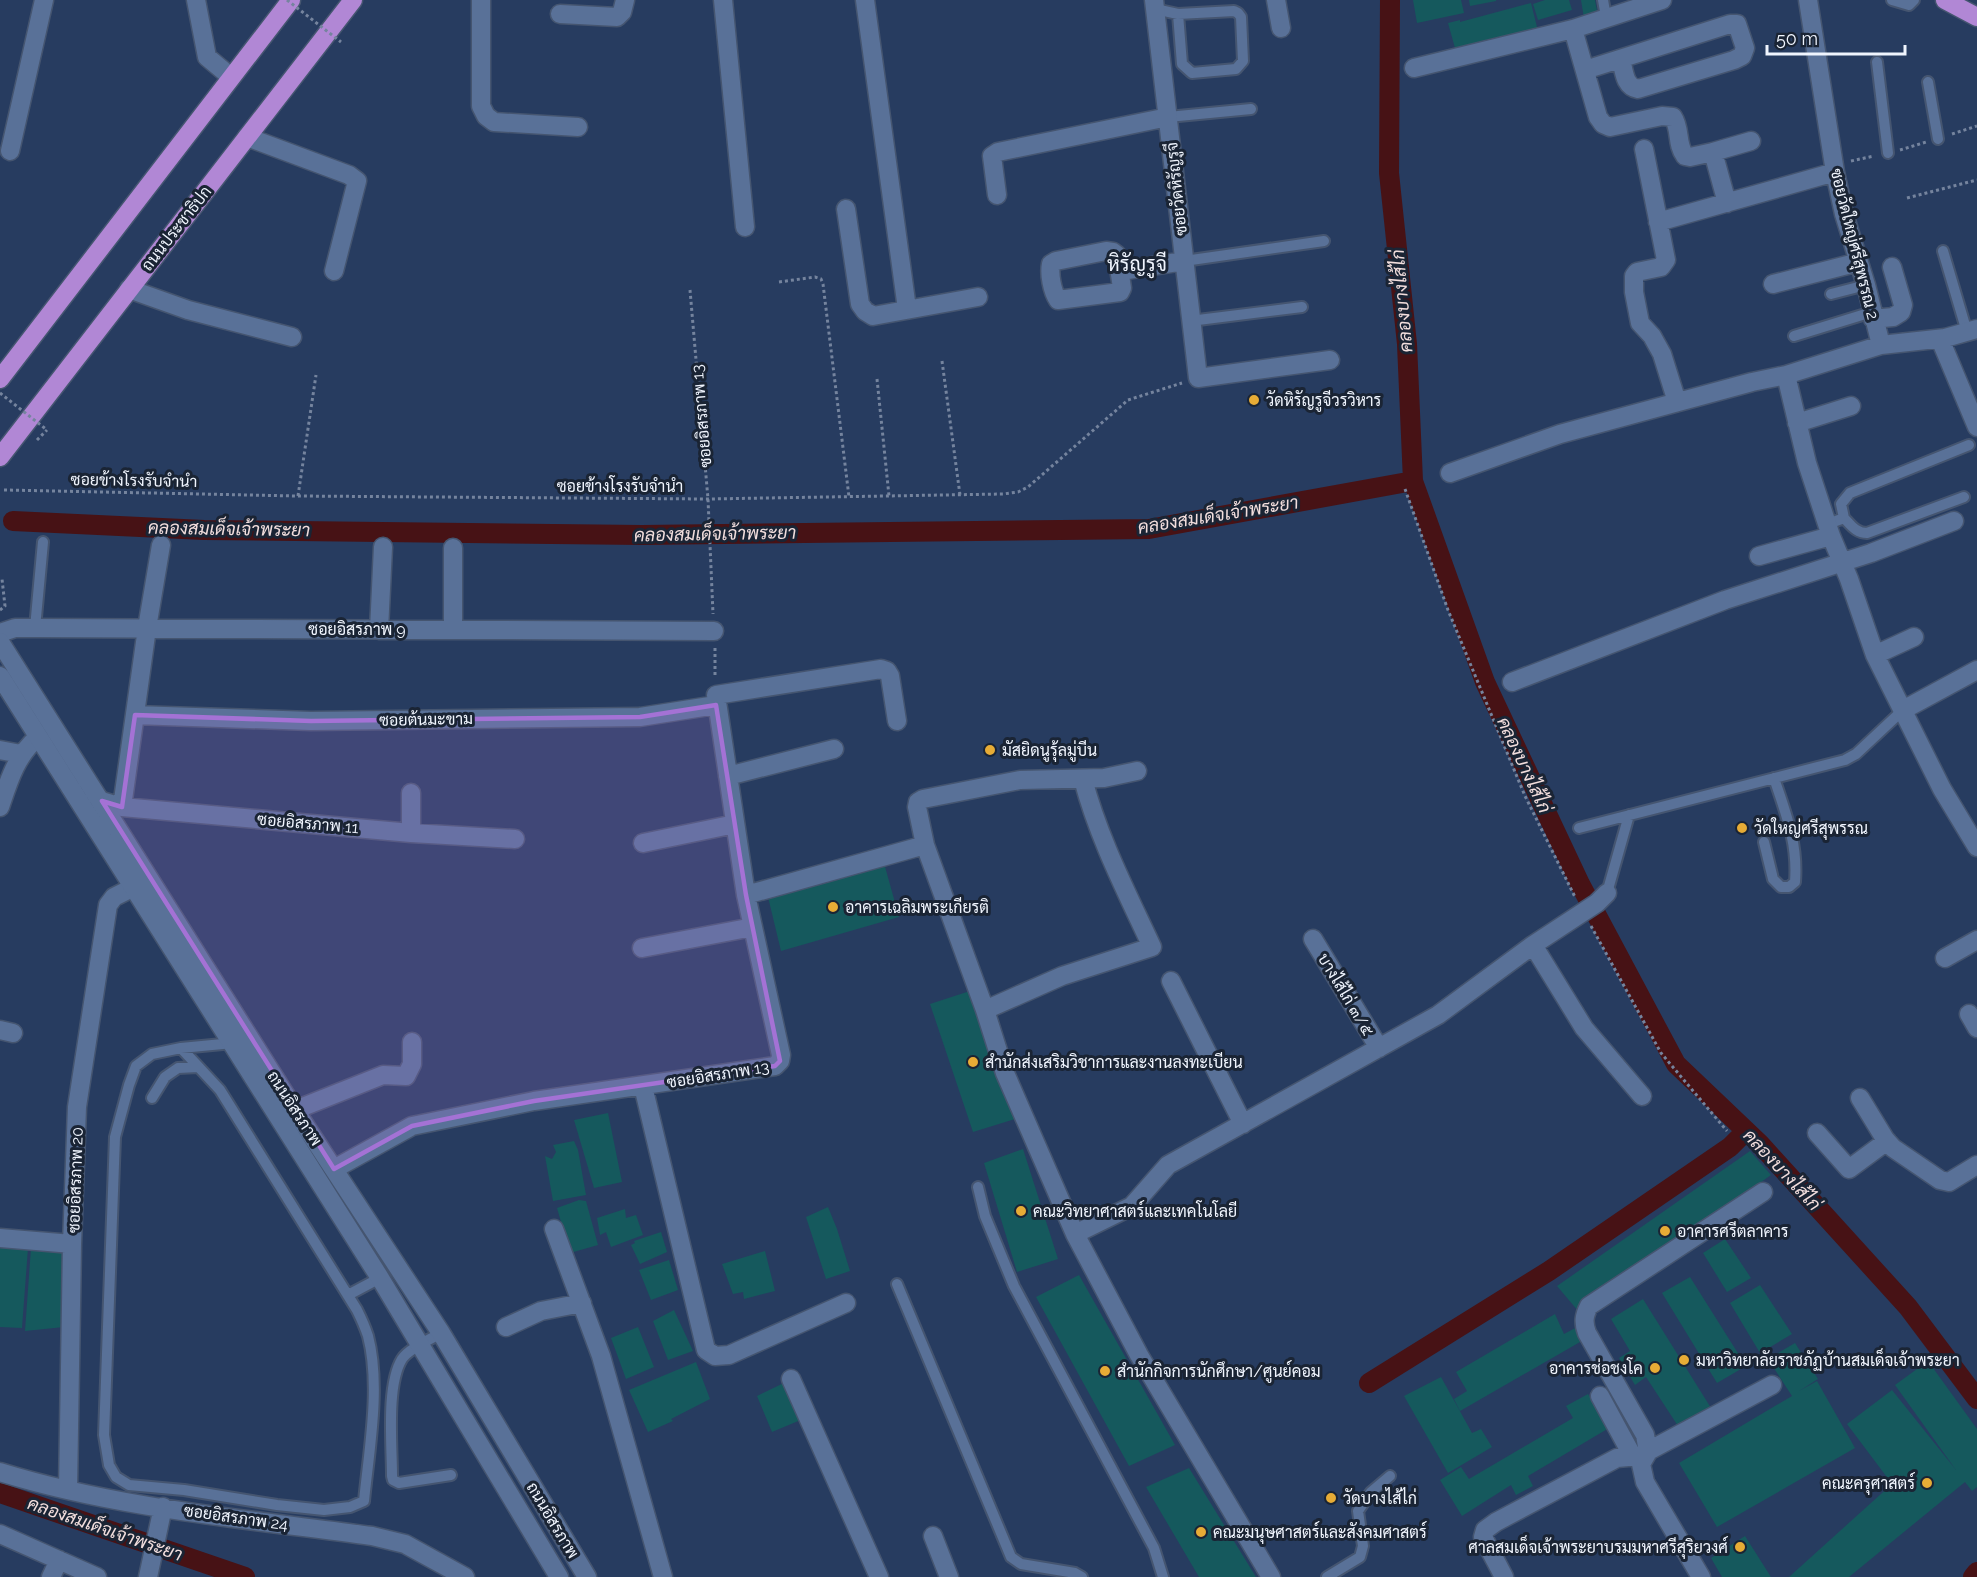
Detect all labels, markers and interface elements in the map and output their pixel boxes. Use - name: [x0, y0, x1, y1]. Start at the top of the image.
- scale bar: [1767, 18, 1905, 56]
- text: 50 m: [1776, 28, 1818, 49]
- street label: ซอยวัดหิรัญรูจี: [1160, 141, 1193, 237]
- street label: ซอยวัดใหญ่ศรีสุพรรณ 2: [1825, 166, 1884, 322]
- street label: ถนนประชาธิปก: [137, 182, 215, 274]
- water label: คลองบางไส้ไก่: [1384, 248, 1416, 354]
- district label: หิรัญรูจี: [1107, 251, 1167, 279]
- street label: ซอยอิสรภาพ 13: [688, 364, 715, 468]
- place label: วัดหิรัญรูจีวรวิหาร: [1266, 389, 1382, 412]
- marker: วัดหิรัญรูจีวรวิหาร: [1247, 393, 1261, 407]
- street label: ซอยข้างโรงรับจำนำ: [70, 468, 198, 491]
- street label: ซอยข้างโรงรับจำนำ: [557, 475, 683, 496]
- water label: คลองสมเด็จเจ้าพระยา: [1136, 488, 1300, 538]
- water label: คลองสมเด็จเจ้าพระยา: [148, 514, 311, 540]
- water label: คลองสมเด็จเจ้าพระยา: [634, 519, 797, 545]
- street label: ซอยอิสรภาพ 9: [308, 620, 406, 639]
- street label: ซอยต้นมะขาม: [379, 708, 473, 730]
- water label: คลองบางไส้ไก่: [1493, 713, 1558, 817]
- place label: มัสยิดนูรุ้ลมู่บีน: [1002, 739, 1097, 762]
- marker: มัสยิดนูรุ้ลมู่บีน: [983, 743, 997, 757]
- street label: ซอยอิสรภาพ 11: [256, 810, 360, 837]
- place label: วัดใหญ่ศรีสุพรรณ: [1754, 817, 1868, 840]
- marker: วัดใหญ่ศรีสุพรรณ: [1735, 821, 1749, 835]
- place label: อาคารเฉลิมพระเกียรติ: [845, 896, 989, 917]
- marker: อาคารเฉลิมพระเกียรติ: [826, 900, 840, 914]
- street label: บางไส้ไก่ ๓/๕: [1314, 949, 1380, 1040]
- place label: สำนักส่งเสริมวิชาการและงานลงทะเบียน: [985, 1051, 1243, 1072]
- marker: สำนักส่งเสริมวิชาการและงานลงทะเบียน: [966, 1055, 980, 1069]
- street label: ซอยอิสรภาพ 13: [666, 1057, 771, 1092]
- street label: ถนนอิสรภาพ: [263, 1067, 326, 1149]
- water label: คลองบางไส้ไก่: [1739, 1123, 1827, 1215]
- street label: ซอยอิสรภาพ 20: [64, 1127, 87, 1233]
- place label: คณะวิทยาศาสตร์และเทคโนโลยี: [1033, 1199, 1237, 1221]
- marker: คณะวิทยาศาสตร์และเทคโนโลยี: [1014, 1204, 1028, 1218]
- place label: อาคารศรีตลาคาร: [1677, 1220, 1789, 1241]
- marker: อาคารศรีตลาคาร: [1658, 1224, 1672, 1238]
- place label: มหาวิทยาลัยราชภัฏบ้านสมเด็จเจ้าพระยา: [1696, 1347, 1960, 1371]
- marker: มหาวิทยาลัยราชภัฏบ้านสมเด็จเจ้าพระยา: [1677, 1353, 1691, 1367]
- place label: อาคารช่อชงโค: [1549, 1357, 1643, 1378]
- place label: สำนักกิจการนักศึกษา/ศูนย์คอม: [1117, 1359, 1321, 1383]
- marker: อาคารช่อชงโค: [1648, 1361, 1662, 1375]
- marker: สำนักกิจการนักศึกษา/ศูนย์คอม: [1098, 1364, 1112, 1378]
- place label: คณะครุศาสตร์: [1822, 1471, 1915, 1495]
- marker: คณะครุศาสตร์: [1920, 1476, 1934, 1490]
- street label: ถนนอิสรภาพ: [522, 1479, 583, 1562]
- place label: วัดบางไส้ไก่: [1343, 1487, 1417, 1508]
- water label: คลองสมเด็จเจ้าพระยา: [25, 1489, 187, 1565]
- marker: วัดบางไส้ไก่: [1324, 1491, 1338, 1505]
- street label: ซอยอิสรภาพ 24: [183, 1501, 290, 1534]
- place label: คณะมนุษศาสตร์และสังคมศาสตร์: [1213, 1520, 1427, 1544]
- marker: คณะมนุษศาสตร์และสังคมศาสตร์: [1194, 1525, 1208, 1539]
- place label: ศาลสมเด็จเจ้าพระยาบรมมหาศรีสุริยวงศ์: [1468, 1534, 1728, 1559]
- marker: ศาลสมเด็จเจ้าพระยาบรมมหาศรีสุริยวงศ์: [1733, 1540, 1747, 1554]

